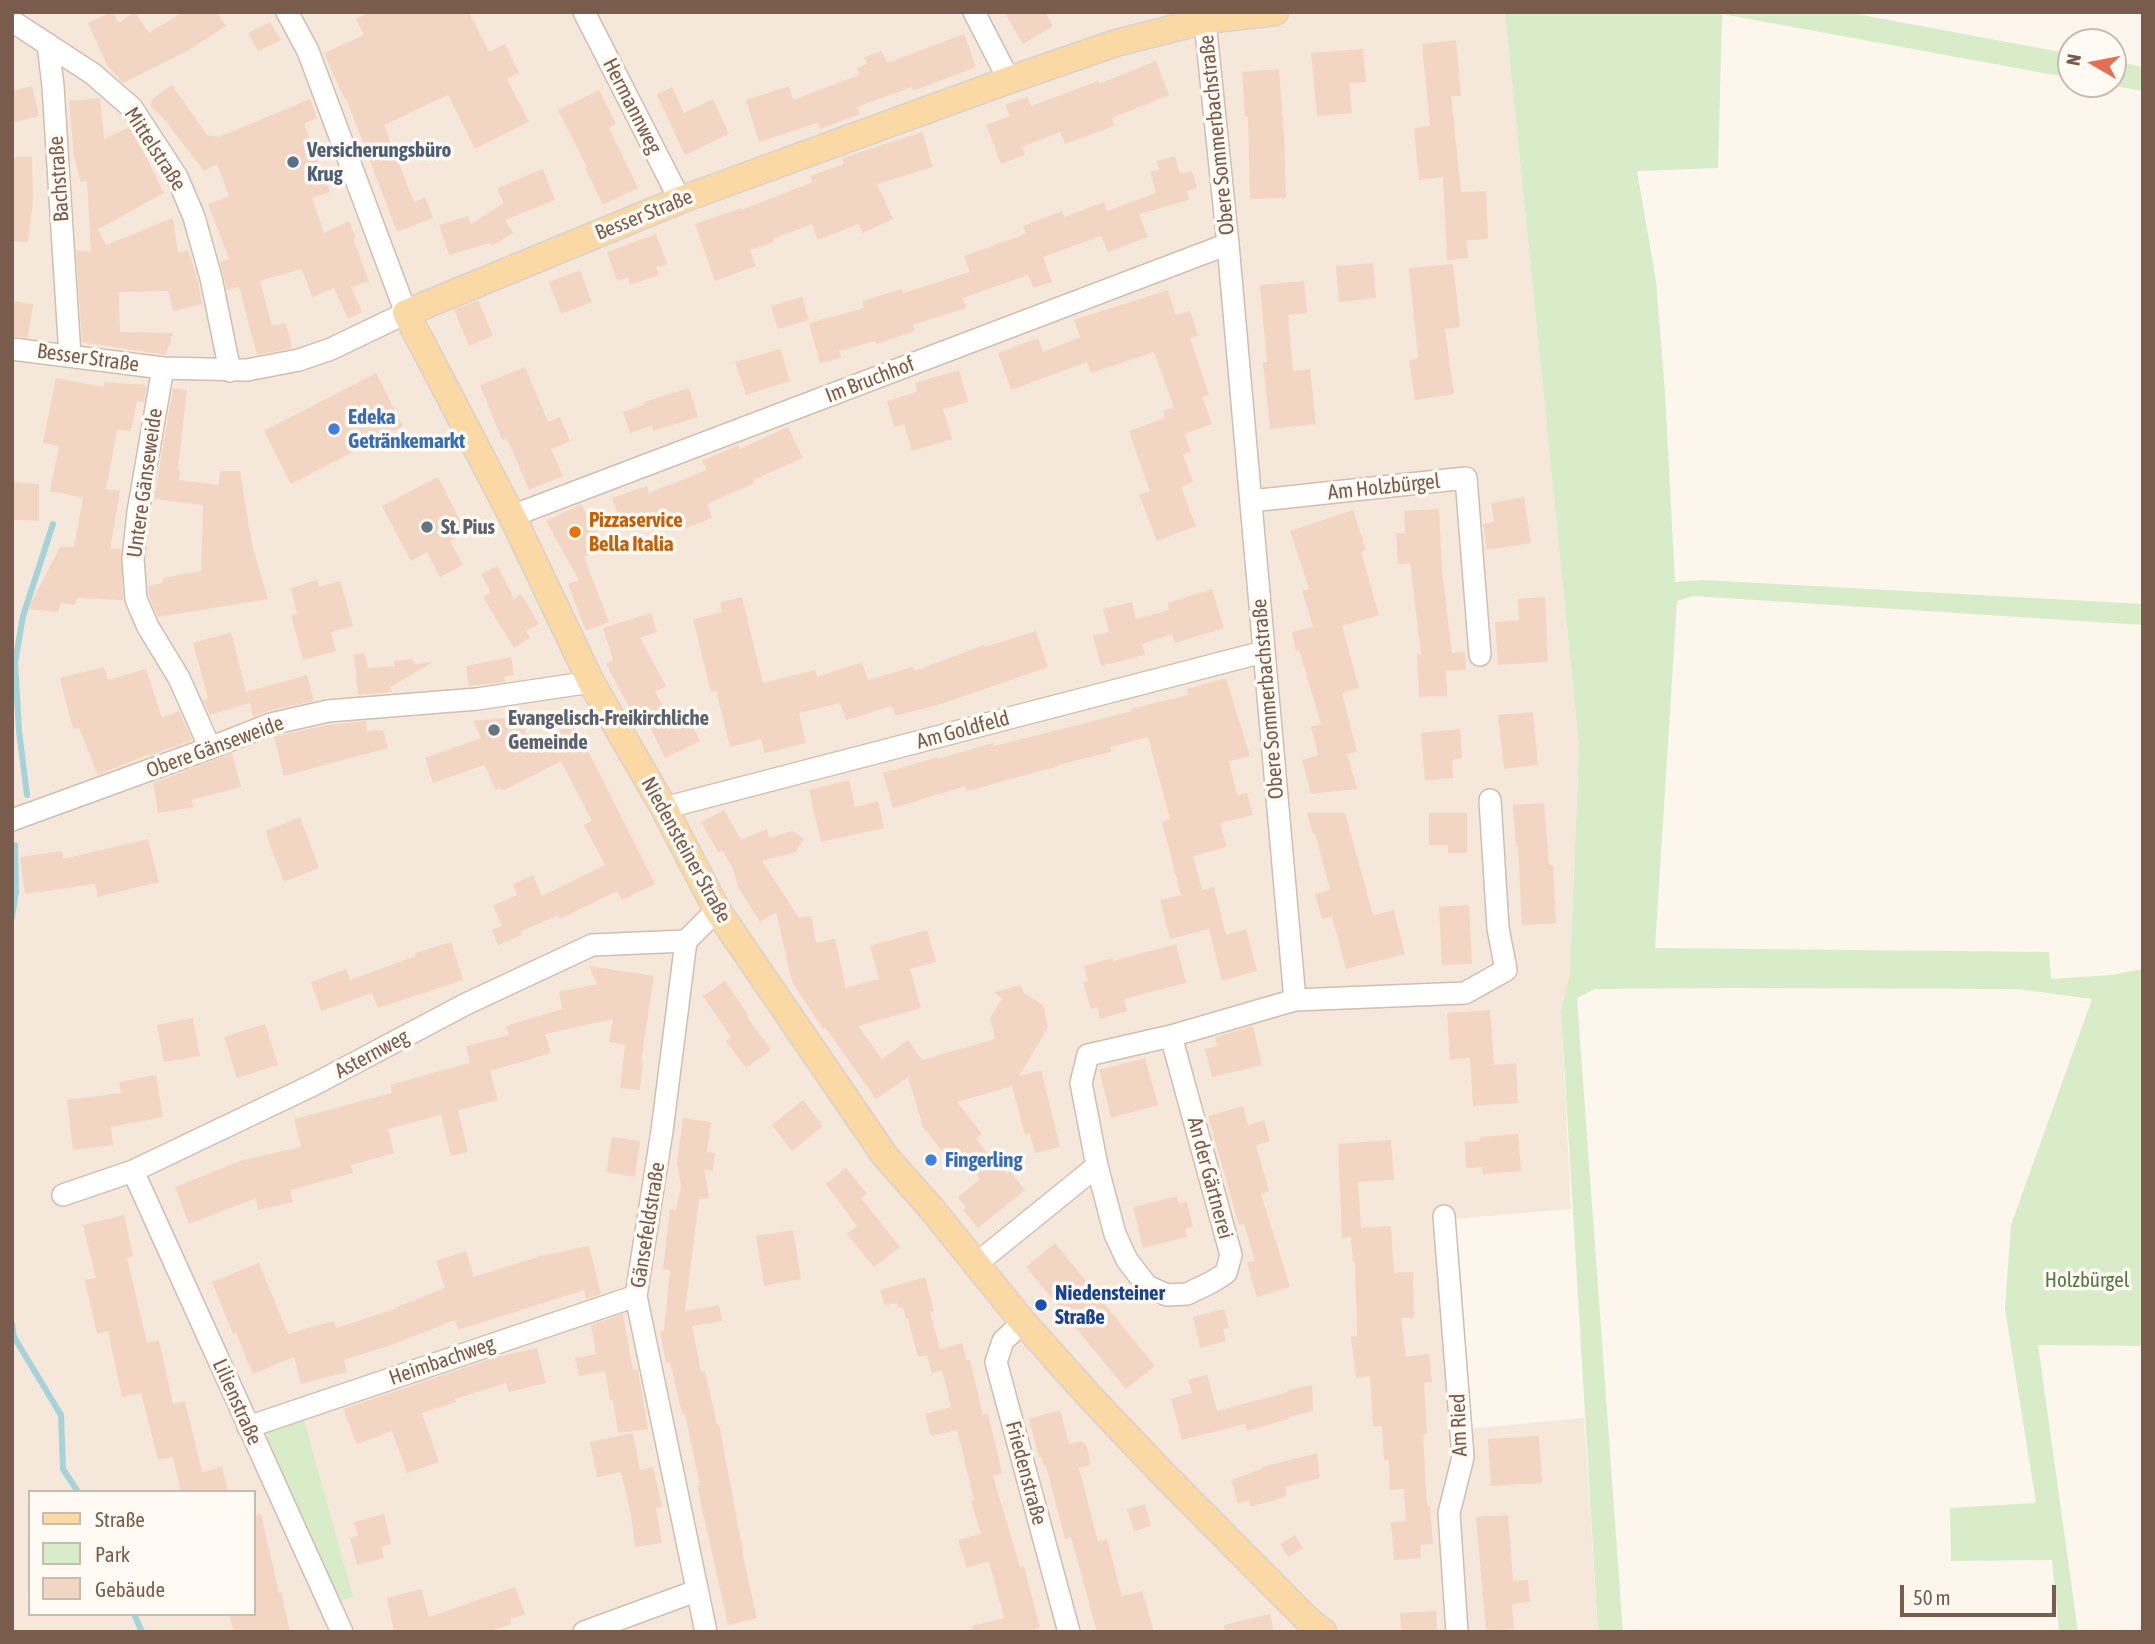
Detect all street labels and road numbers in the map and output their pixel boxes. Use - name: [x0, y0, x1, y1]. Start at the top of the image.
- street label: Obere Sommerbachstraße: [1194, 34, 1240, 236]
- street label: Hermannweg: [597, 54, 667, 158]
- street label: Mittelstraße: [119, 103, 191, 195]
- street label: Bachstraße: [43, 135, 75, 223]
- street label: Besser Straße: [592, 184, 696, 246]
- street label: Besser Straße: [35, 338, 141, 378]
- street label: Im Bruchhof: [822, 351, 918, 409]
- street label: Untere Gänseweide: [122, 407, 168, 559]
- street label: Am Holzbürgel: [1327, 469, 1441, 505]
- street label: Obere Sommerbachstraße: [1247, 598, 1289, 800]
- street label: Am Goldfeld: [914, 706, 1012, 754]
- street label: Obere Gänseweide: [143, 710, 287, 784]
- street label: Niedensteiner Straße: [636, 773, 736, 927]
- street label: Asternweg: [331, 1024, 413, 1084]
- street label: An der Gärtnerei: [1182, 1114, 1238, 1242]
- street label: Gänsefeldstraße: [626, 1160, 670, 1290]
- street label: Heimbachweg: [386, 1331, 498, 1391]
- street label: Lilienstraße: [207, 1355, 267, 1449]
- street label: Am Ried: [1445, 1393, 1473, 1457]
- street label: Friedenstraße: [1000, 1418, 1052, 1528]

